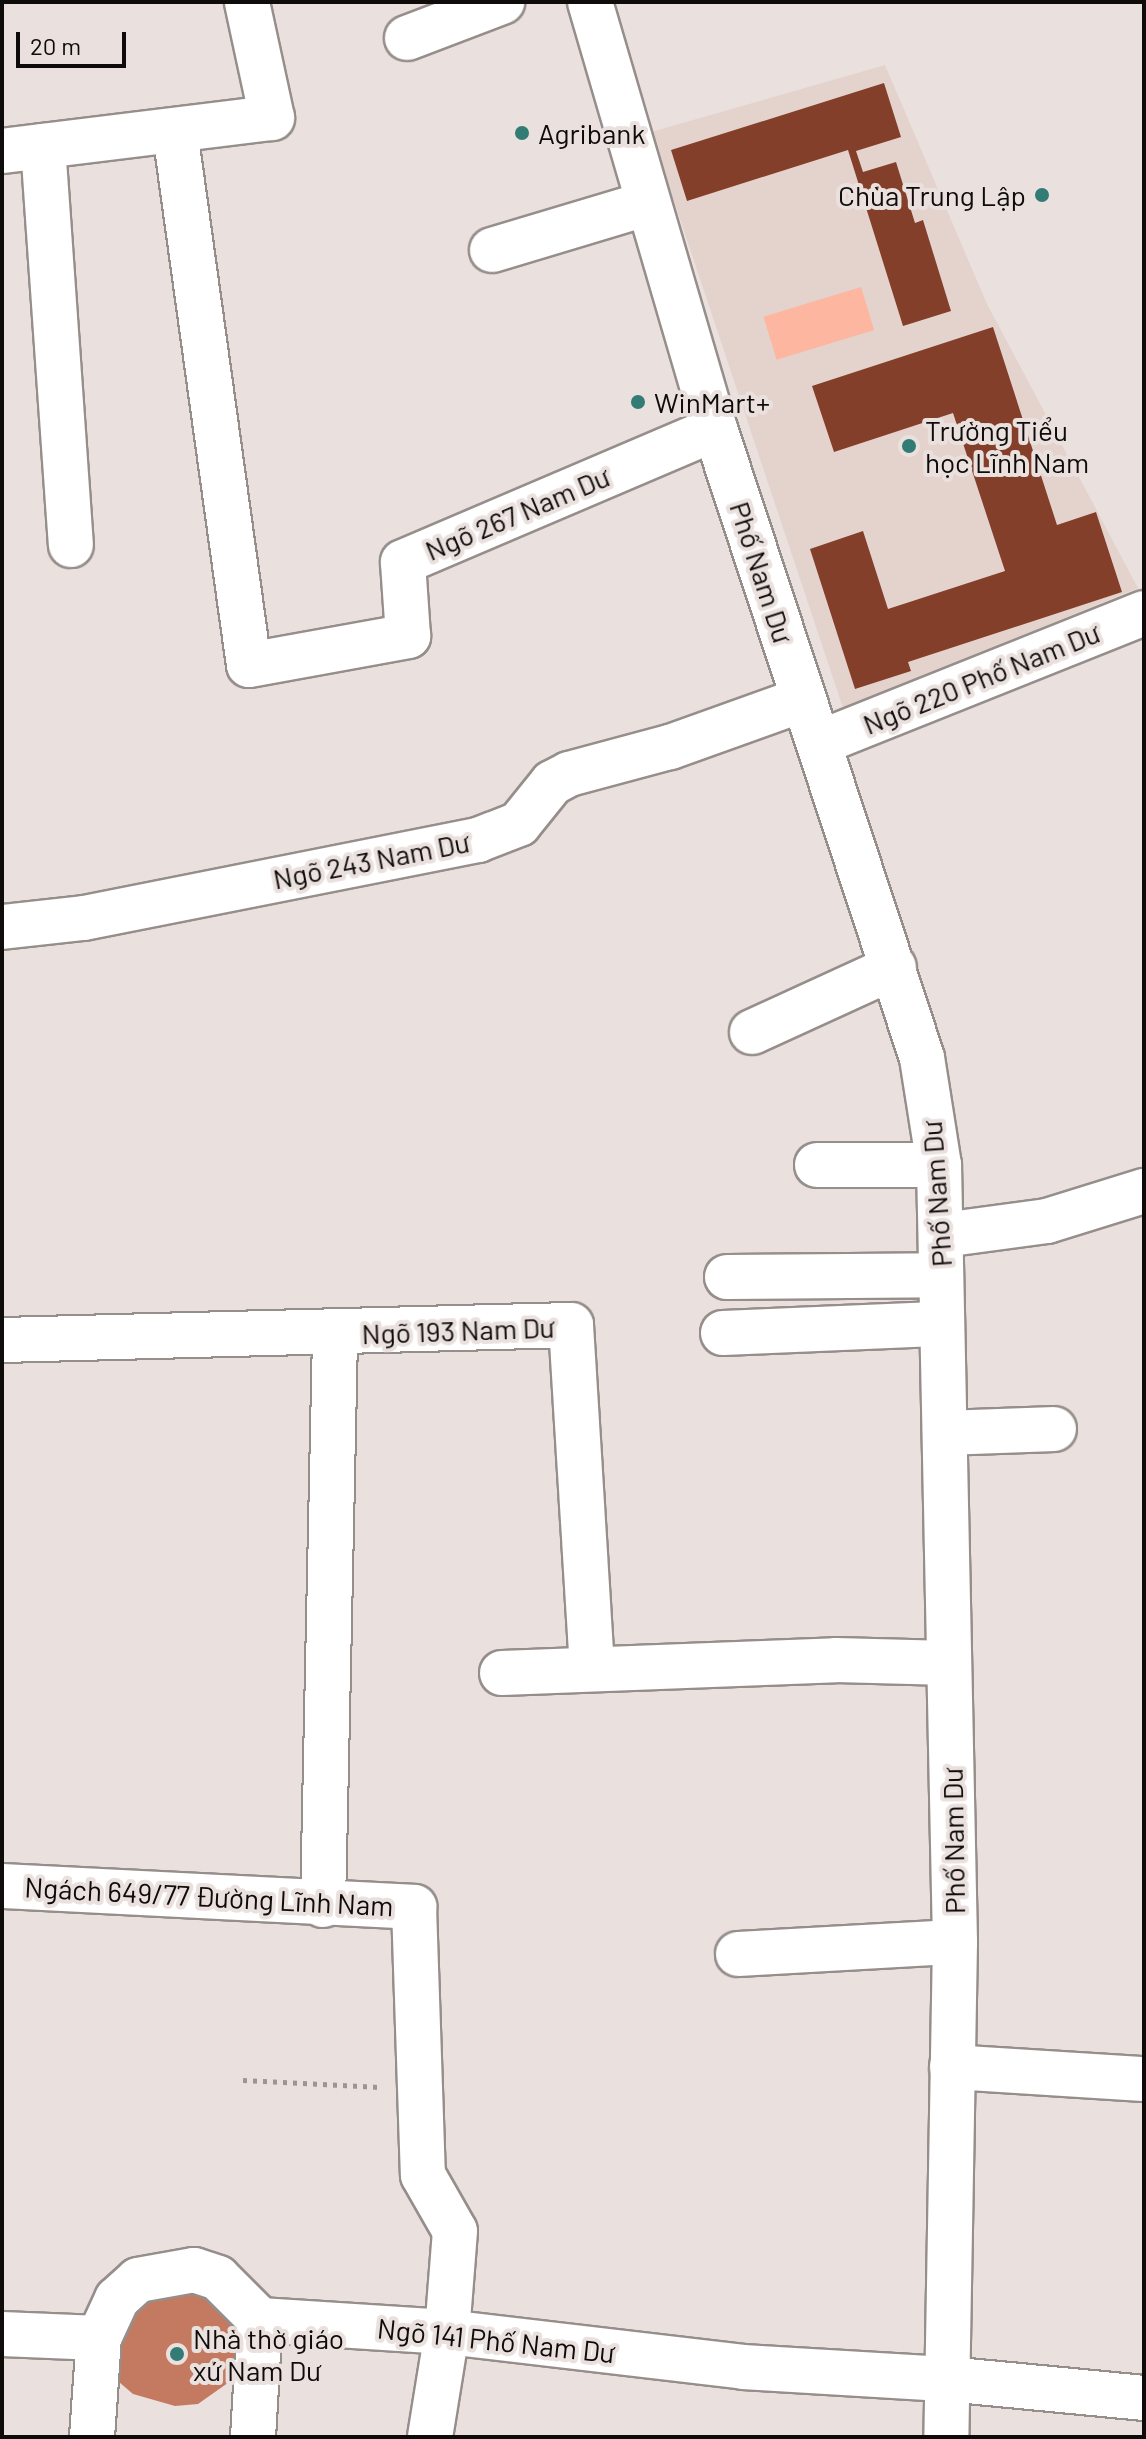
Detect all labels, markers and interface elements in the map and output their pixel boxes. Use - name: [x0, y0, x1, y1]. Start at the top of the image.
- scale bar: [20, 16, 130, 66]
- text: 20 m: [30, 31, 81, 60]
- place label: Agribank: [538, 116, 645, 150]
- marker: Agribank: [513, 124, 531, 142]
- place label: Chùa Trung Lập: [838, 178, 1026, 212]
- marker: Chùa Trung Lập: [1033, 186, 1051, 204]
- place label: WinMart+: [654, 385, 770, 419]
- marker: WinMart+: [629, 393, 647, 411]
- place label: Trường Tiểu học Lĩnh Nam: [925, 413, 1089, 479]
- marker: Trường Tiểu học Lĩnh Nam: [900, 437, 918, 455]
- street label: Ngõ 267 Nam Dư: [420, 459, 614, 567]
- street label: Phố Nam Dư: [723, 497, 801, 647]
- street label: Ngõ 220 Phố Nam Dư: [858, 615, 1104, 741]
- street label: Ngõ 243 Nam Dư: [270, 825, 472, 895]
- street label: Phố Nam Dư: [914, 1120, 958, 1268]
- street label: Ngõ 193 Nam Dư: [361, 1310, 555, 1350]
- street label: Phố Nam Dư: [935, 1768, 971, 1914]
- street label: Ngách 649/77 Đường Lĩnh Nam: [24, 1870, 394, 1922]
- street label: Ngõ 141 Phố Nam Dư: [376, 2311, 616, 2369]
- place label: Nhà thờ giáo xứ Nam Dư: [193, 2321, 344, 2387]
- marker: Nhà thờ giáo xứ Nam Dư: [168, 2345, 186, 2363]

